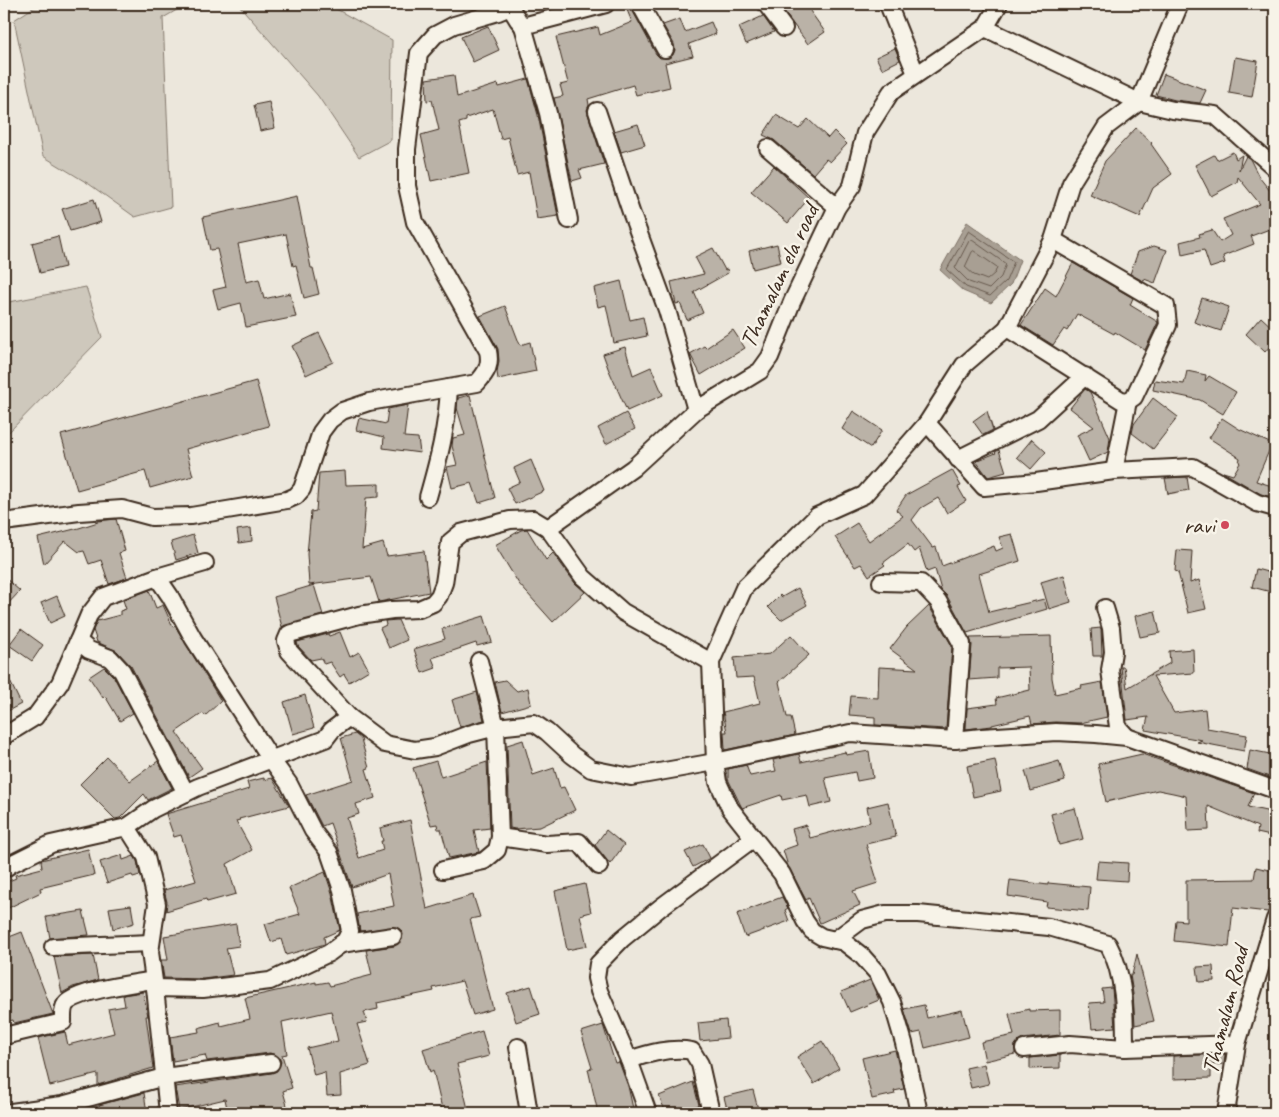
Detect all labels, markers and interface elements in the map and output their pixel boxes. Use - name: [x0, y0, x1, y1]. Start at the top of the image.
- street label: Thamalam ela road: [733, 196, 827, 353]
- place label: ravi: [1184, 510, 1217, 540]
- marker: ravi: [1219, 519, 1231, 531]
- street label: Thamalam Road: [1195, 939, 1256, 1077]

